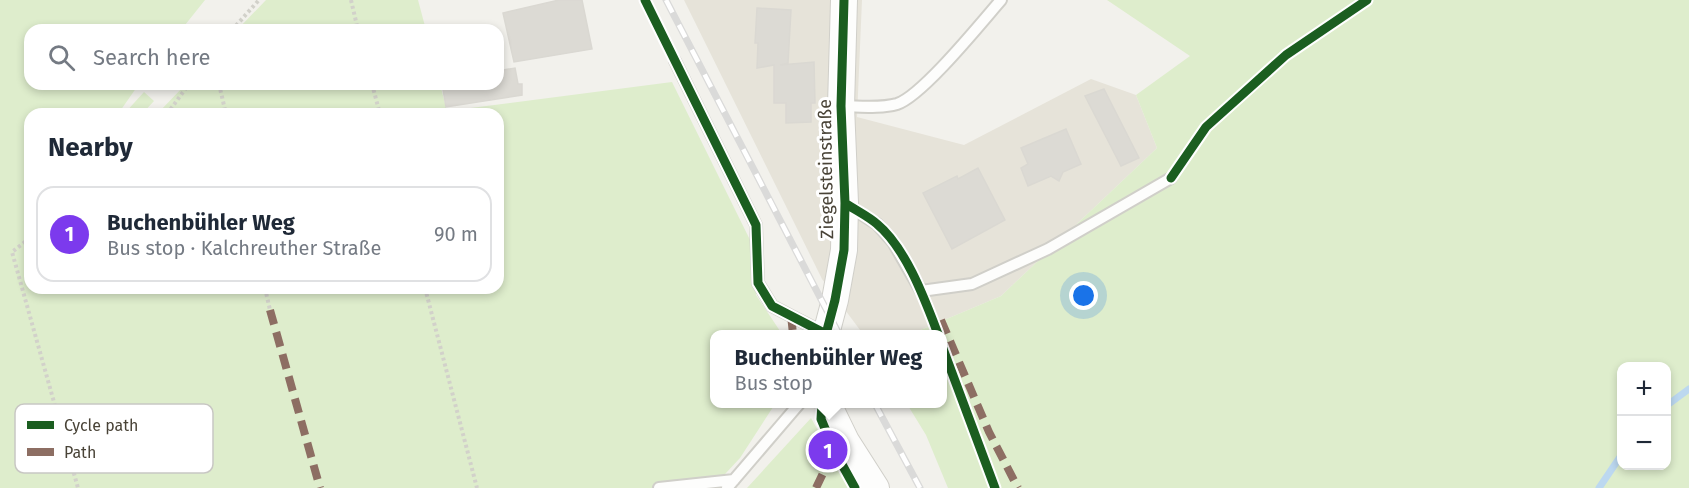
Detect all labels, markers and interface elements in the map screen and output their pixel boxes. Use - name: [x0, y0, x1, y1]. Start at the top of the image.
- search box: [24, 24, 504, 90]
- icon: search: [45, 41, 78, 74]
- text: Search here: [93, 44, 211, 71]
- street label: Ziegelsteinstraße: [814, 99, 838, 239]
- text: Nearby: [48, 132, 133, 163]
- text: Buchenbühler Weg: [107, 209, 295, 236]
- text: 1: [65, 222, 74, 246]
- text: 90 m: [434, 222, 478, 246]
- text: Bus stop · Kalchreuther Straße: [107, 236, 381, 260]
- your location: [1069, 281, 1098, 310]
- popup: [710, 330, 947, 408]
- text: Buchenbühler Weg: [735, 344, 922, 371]
- map controls: [1617, 362, 1671, 470]
- button: +: [1617, 362, 1671, 416]
- text: Bus stop: [735, 371, 813, 395]
- legend: [15, 404, 213, 473]
- text: Cycle path: [64, 416, 138, 435]
- button: −: [1617, 416, 1671, 470]
- pin: 1: [808, 428, 848, 472]
- text: Path: [64, 443, 96, 462]

